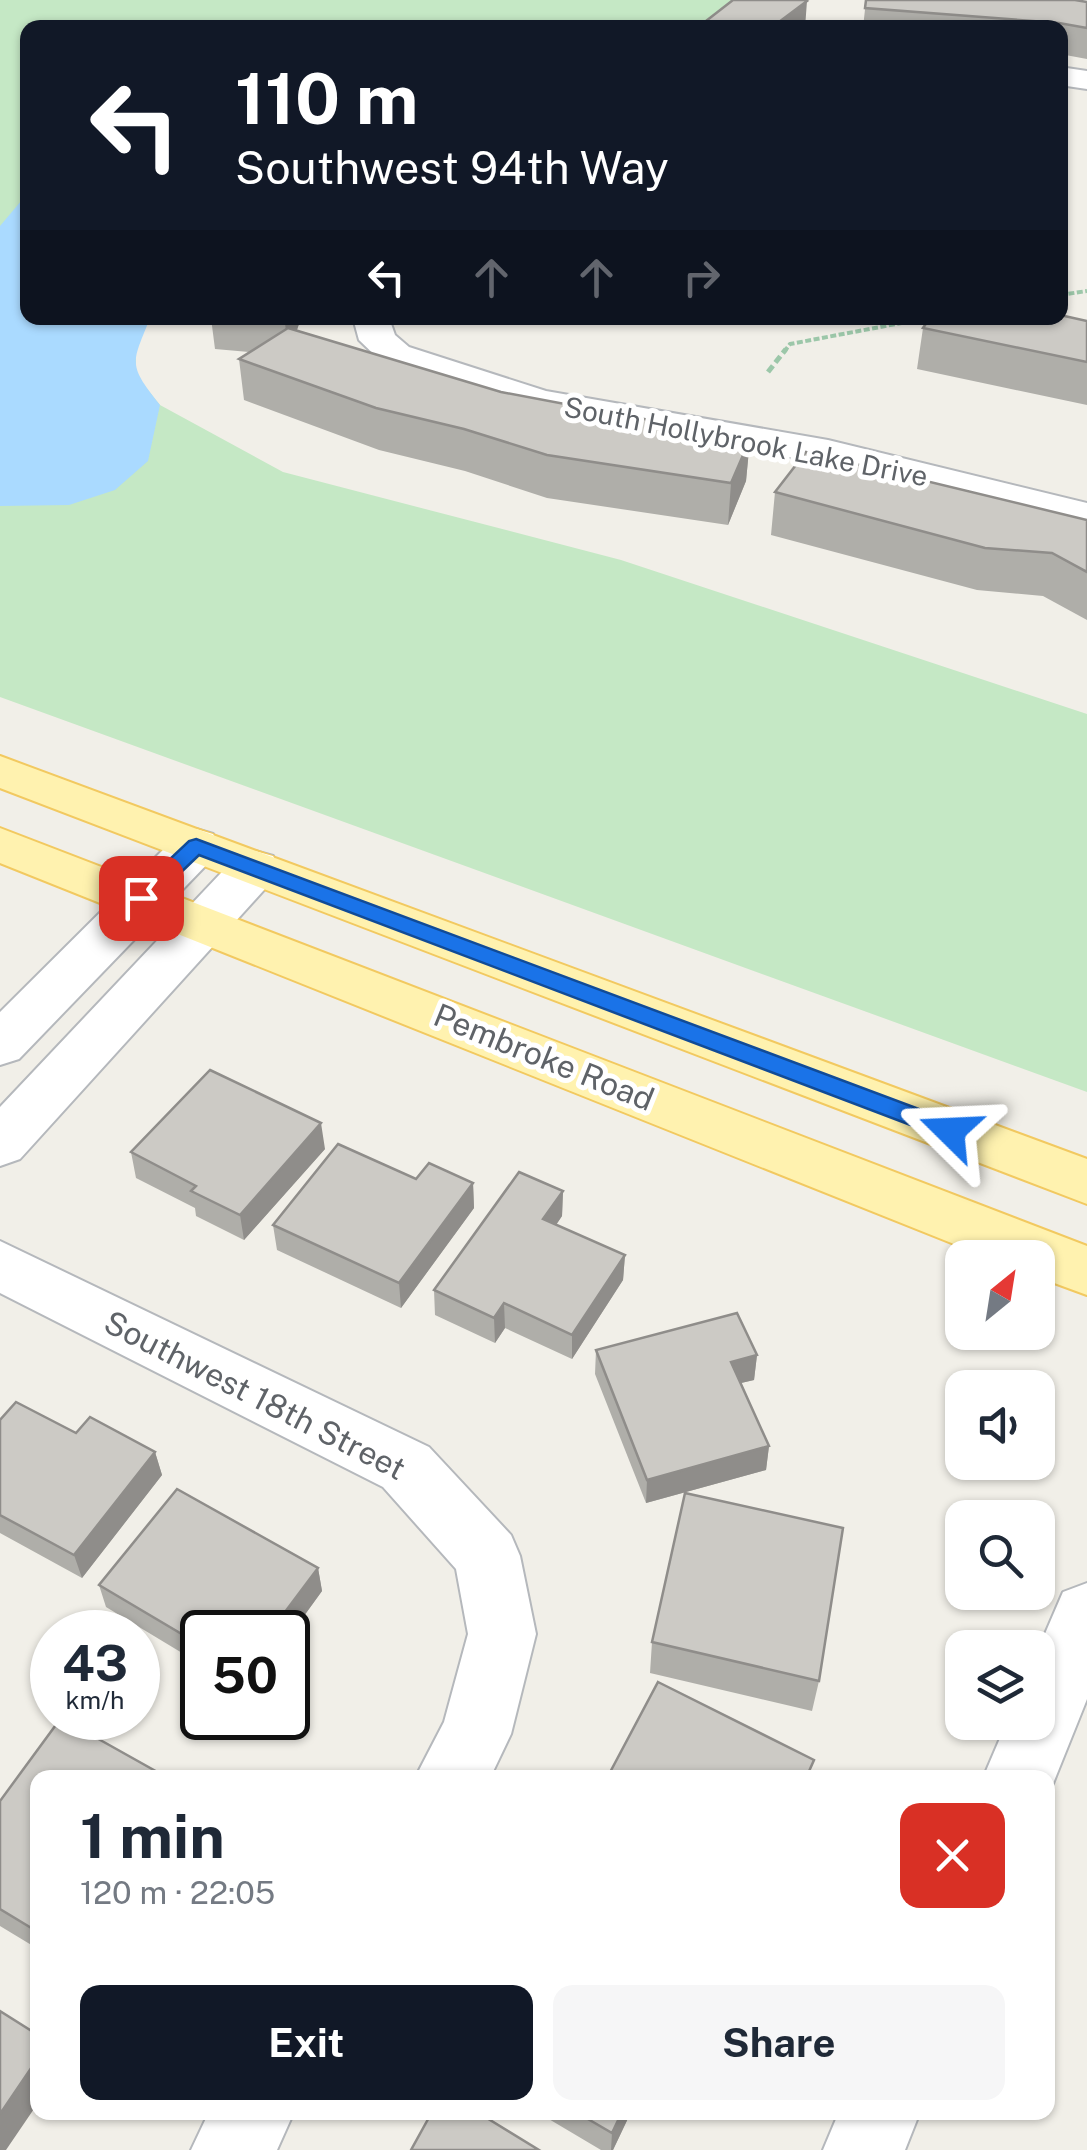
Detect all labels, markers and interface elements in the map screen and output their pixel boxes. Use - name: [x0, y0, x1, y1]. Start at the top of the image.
- text: 110 m: [235, 57, 419, 140]
- icon: left: [70, 60, 200, 190]
- text: Southwest 94th Way: [235, 141, 669, 194]
- icon: left: [359, 250, 414, 305]
- icon: ahead: [464, 250, 519, 305]
- icon: ahead: [569, 250, 624, 305]
- icon: right: [674, 250, 729, 305]
- street label: South Hollybrook Lake Drive: [561, 389, 931, 493]
- pin: [99, 856, 184, 941]
- icon: arrive: [114, 871, 169, 926]
- street label: Pembroke Road: [429, 996, 659, 1118]
- position arrow: [898, 1079, 1002, 1183]
- north arrow: [945, 1240, 1055, 1350]
- map controls: [945, 1240, 1055, 1740]
- street label: Southwest 18th Street: [98, 1303, 412, 1487]
- button: sound: [945, 1370, 1055, 1480]
- button: search: [945, 1500, 1055, 1610]
- speed limit sign: 50: [180, 1610, 310, 1740]
- button: layers: [945, 1630, 1055, 1740]
- text: 43: [62, 1633, 128, 1692]
- text: km/h: [66, 1685, 124, 1715]
- text: 1 min: [80, 1801, 225, 1872]
- button: close: [900, 1803, 1005, 1908]
- text: 120 m · 22:05: [80, 1874, 275, 1911]
- button: Exit: [80, 1985, 533, 2100]
- button: Share: [553, 1985, 1005, 2100]

